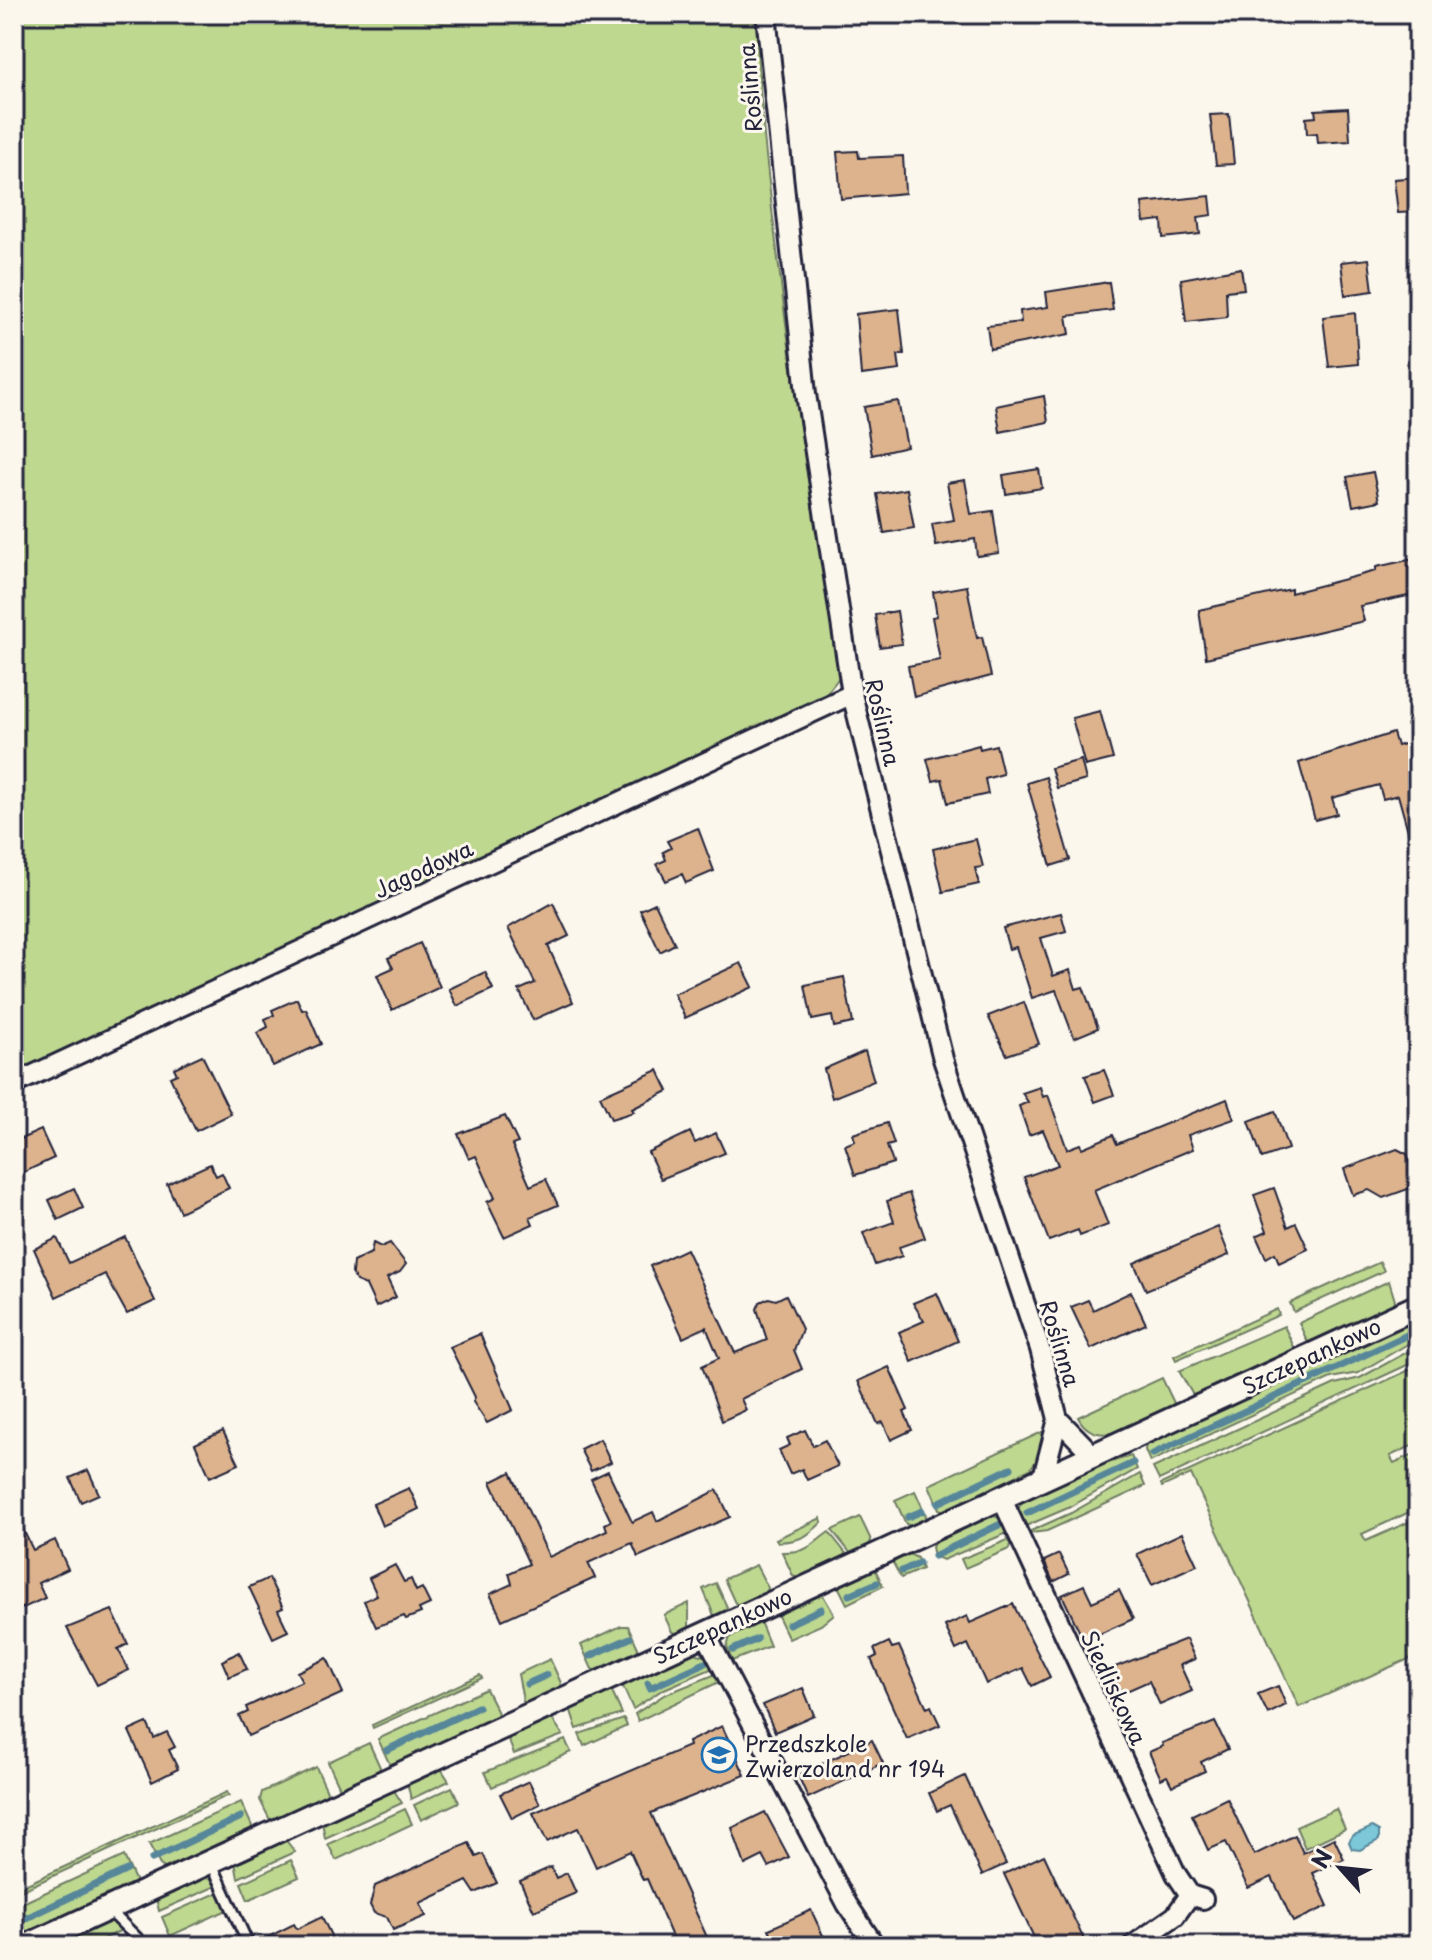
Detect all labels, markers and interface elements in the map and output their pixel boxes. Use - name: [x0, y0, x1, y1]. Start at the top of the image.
- street label: Roślinna: [729, 42, 769, 134]
- street label: Roślinna: [858, 675, 910, 769]
- street label: Jagodowa: [368, 830, 479, 905]
- street label: Roślinna: [1032, 1296, 1090, 1391]
- street label: Szczepankowo: [1236, 1308, 1386, 1402]
- street label: Szczepankowo: [647, 1578, 797, 1672]
- street label: Siedliskowa: [1074, 1624, 1156, 1750]
- place label: Przedszkole Zwierzoland nr 194: [745, 1726, 946, 1784]
- school or university icon: Przedszkole Zwierzoland nr 194: [700, 1736, 738, 1774]
- north arrow: [1300, 1828, 1380, 1908]
- text: N: [1302, 1843, 1340, 1873]

